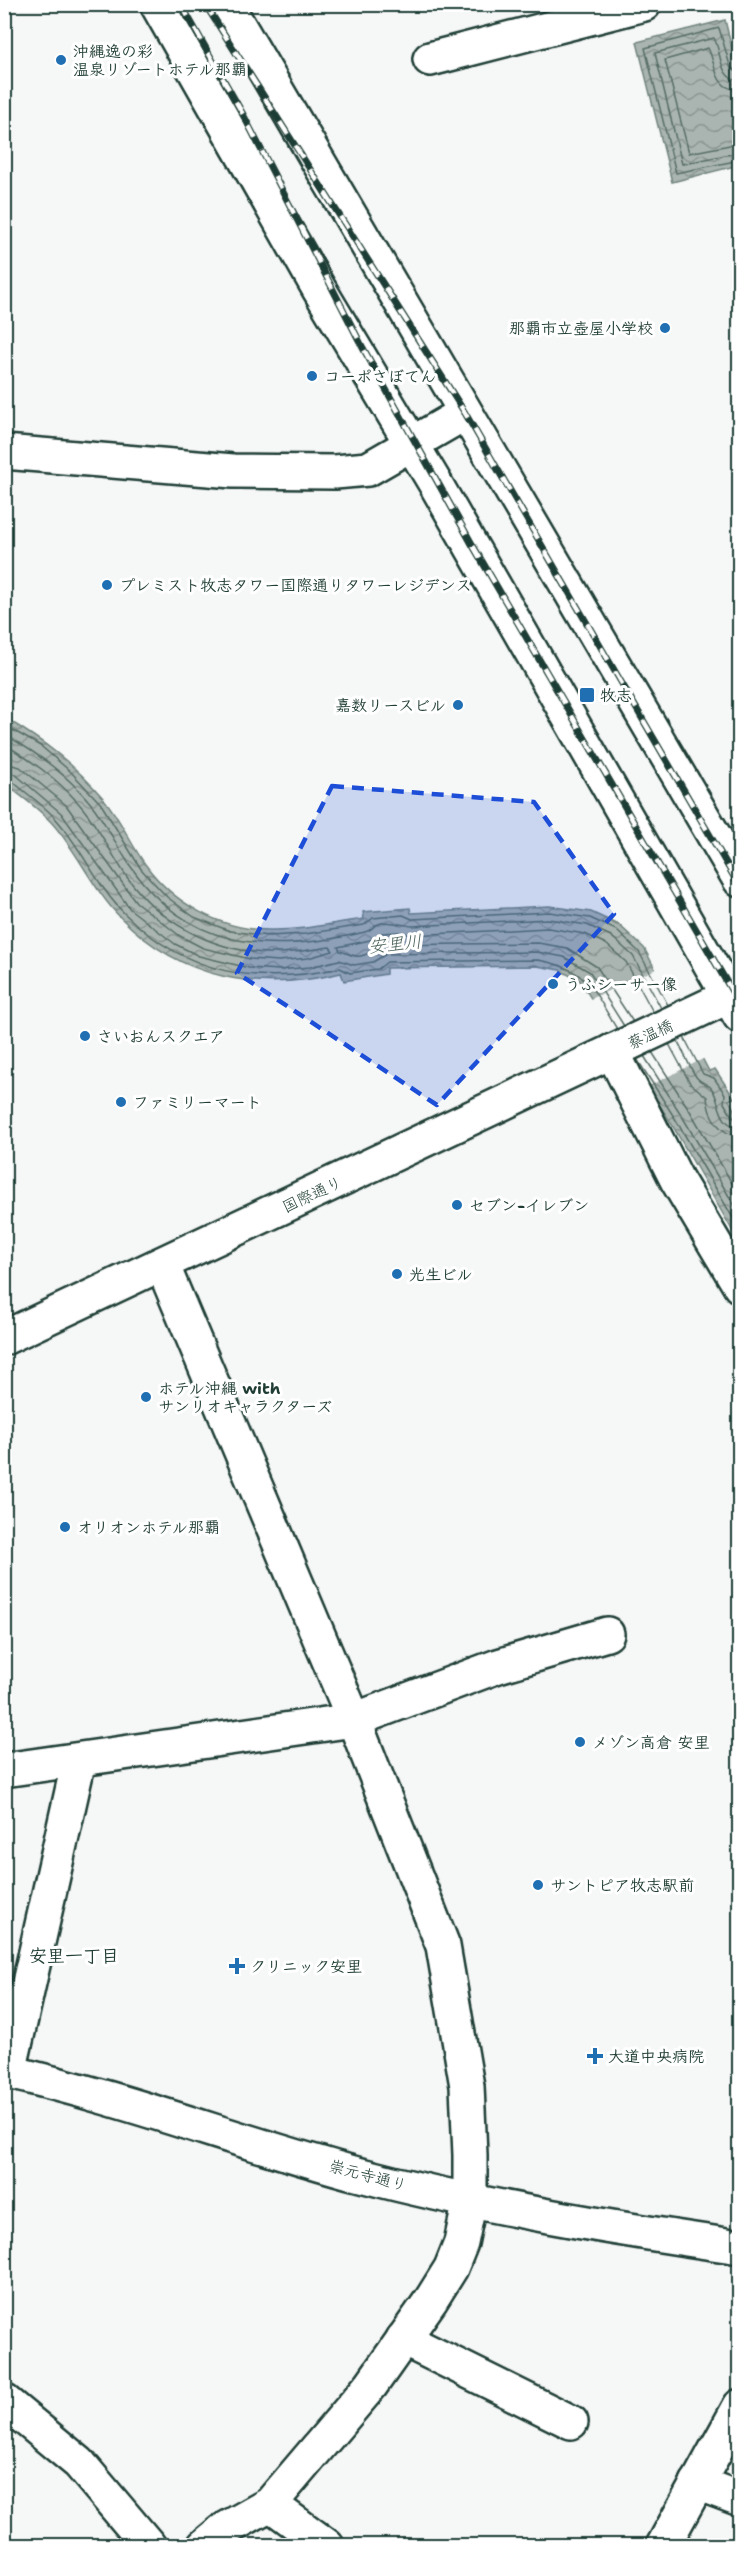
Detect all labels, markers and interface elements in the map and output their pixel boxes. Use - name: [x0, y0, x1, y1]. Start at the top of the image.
- place label: 沖縄逸の彩 温泉リゾートホテル那覇: [73, 41, 247, 80]
- marker: 沖縄逸の彩 温泉リゾートホテル那覇: [54, 53, 68, 67]
- place label: 那覇市立壺屋小学校: [509, 318, 653, 339]
- marker: 那覇市立壺屋小学校: [658, 321, 672, 335]
- place label: コーポさぼてん: [324, 366, 436, 387]
- marker: コーポさぼてん: [305, 369, 319, 383]
- place label: プレミスト牧志タワー国際通りタワーレジデンス: [119, 575, 472, 596]
- marker: プレミスト牧志タワー国際通りタワーレジデンス: [100, 578, 114, 592]
- place label: 牧志: [600, 685, 632, 706]
- marker: 牧志: [578, 686, 596, 704]
- place label: 嘉数リースビル: [335, 695, 446, 716]
- marker: 嘉数リースビル: [451, 698, 465, 712]
- water label: 安里川: [367, 929, 423, 959]
- place label: うふシーサー像: [565, 974, 677, 995]
- marker: うふシーサー像: [546, 977, 560, 991]
- street label: 蔡温橋: [624, 1015, 676, 1054]
- place label: さいおんスクエア: [97, 1026, 225, 1047]
- marker: さいおんスクエア: [78, 1029, 92, 1043]
- place label: ファミリーマート: [133, 1092, 262, 1113]
- marker: ファミリーマート: [114, 1095, 128, 1109]
- street label: 国際通り: [279, 1171, 346, 1217]
- place label: セブン-イレブン: [469, 1195, 589, 1216]
- marker: セブン-イレブン: [450, 1198, 464, 1212]
- place label: 光生ビル: [409, 1264, 473, 1285]
- marker: 光生ビル: [390, 1267, 404, 1281]
- place label: ホテル沖縄 with サンリオキャラクターズ: [158, 1378, 332, 1417]
- marker: ホテル沖縄 with サンリオキャラクターズ: [139, 1390, 153, 1404]
- place label: オリオンホテル那覇: [77, 1517, 220, 1538]
- marker: オリオンホテル那覇: [58, 1520, 72, 1534]
- place label: メゾン高倉 安里: [592, 1732, 710, 1753]
- marker: メゾン高倉 安里: [573, 1735, 587, 1749]
- place label: サントピア牧志駅前: [550, 1875, 694, 1896]
- marker: サントピア牧志駅前: [531, 1878, 545, 1892]
- district label: 安里一丁目: [29, 1944, 119, 1968]
- place label: クリニック安里: [250, 1956, 362, 1977]
- marker: クリニック安里: [228, 1957, 246, 1975]
- place label: 大道中央病院: [608, 2046, 704, 2067]
- marker: 大道中央病院: [586, 2047, 604, 2065]
- street label: 崇元寺通り: [327, 2155, 409, 2196]

